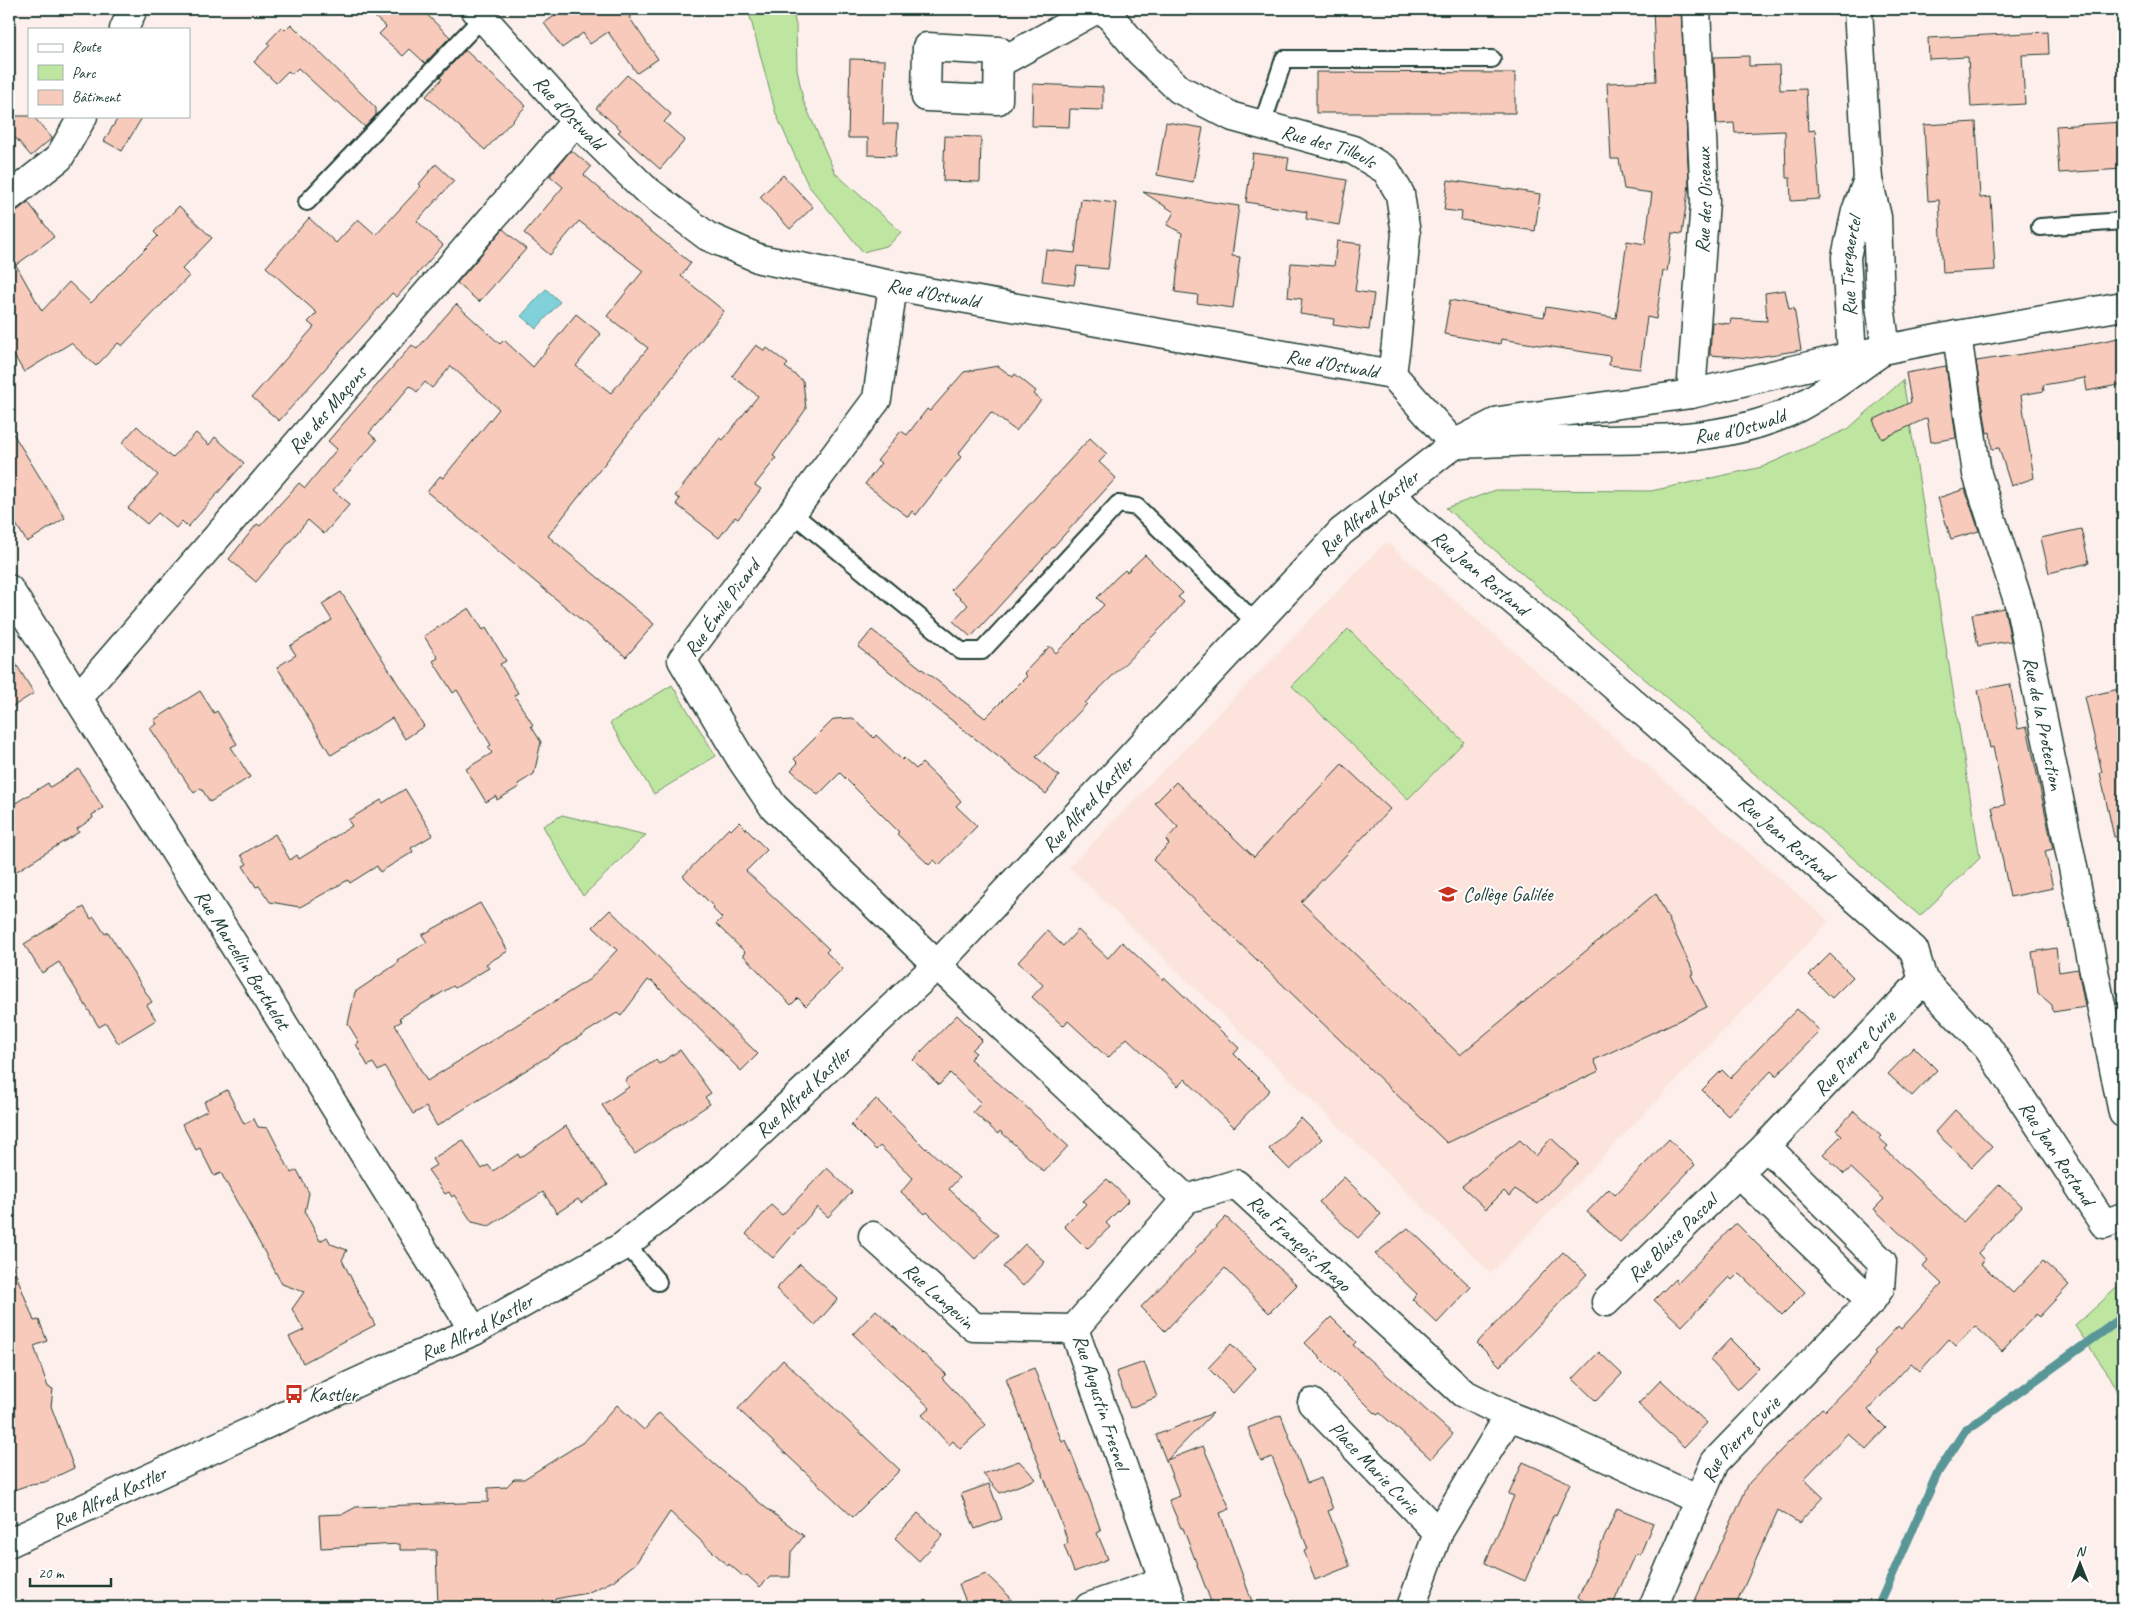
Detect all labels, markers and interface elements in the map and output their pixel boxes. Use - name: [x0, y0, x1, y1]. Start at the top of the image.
- legend: [28, 28, 190, 118]
- text: Route: [72, 38, 102, 57]
- text: Parc: [72, 64, 96, 83]
- street label: Rue d'Ostwald: [528, 70, 612, 157]
- text: Bâtiment: [72, 88, 122, 107]
- street label: Rue des Tilleuls: [1279, 118, 1383, 175]
- street label: Rue des Oiseaux: [1689, 145, 1718, 254]
- street label: Rue Tiergaertel: [1833, 211, 1868, 317]
- street label: Rue d'Ostwald: [885, 272, 984, 314]
- street label: Rue d'Ostwald: [1284, 343, 1383, 384]
- street label: Rue des Maçons: [282, 359, 373, 459]
- street label: Rue d'Ostwald: [1693, 401, 1792, 449]
- street label: Rue Alfred Kastler: [1313, 463, 1425, 561]
- street label: Rue Jean Rostand: [1427, 524, 1537, 623]
- street label: Rue Émile Picard: [678, 552, 767, 661]
- street label: Rue de la Protection: [2018, 655, 2070, 793]
- street label: Rue Alfred Kastler: [1036, 749, 1140, 857]
- street label: Rue Jean Rostand: [1734, 789, 1842, 889]
- place label: Collège Galilée: [1463, 882, 1554, 907]
- school or university icon: Collège Galilée: [1437, 883, 1459, 905]
- street label: Rue Marcellin Berthelot: [190, 885, 297, 1036]
- street label: Rue Pierre Curie: [1808, 1003, 1902, 1101]
- street label: Rue Alfred Kastler: [750, 1039, 858, 1143]
- street label: Rue Jean Rostand: [2014, 1096, 2102, 1213]
- street label: Rue Blaise Pascal: [1622, 1186, 1725, 1287]
- street label: Rue François Arago: [1243, 1189, 1357, 1297]
- street label: Rue Langevin: [898, 1257, 981, 1335]
- street label: Rue Alfred Kastler: [416, 1287, 539, 1365]
- street label: Rue Augustin Fresnel: [1067, 1331, 1136, 1476]
- place label: Kastler: [309, 1382, 359, 1407]
- bus stop icon: Kastler: [283, 1383, 305, 1405]
- street label: Rue Pierre Curie: [1695, 1389, 1786, 1486]
- street label: Place Marie Curie: [1324, 1416, 1426, 1520]
- street label: Rue Alfred Kastler: [48, 1459, 172, 1534]
- north arrow: [2054, 1538, 2104, 1588]
- text: N: [2076, 1543, 2087, 1560]
- scale bar: [30, 1556, 111, 1588]
- text: 20 m: [38, 1564, 65, 1583]

